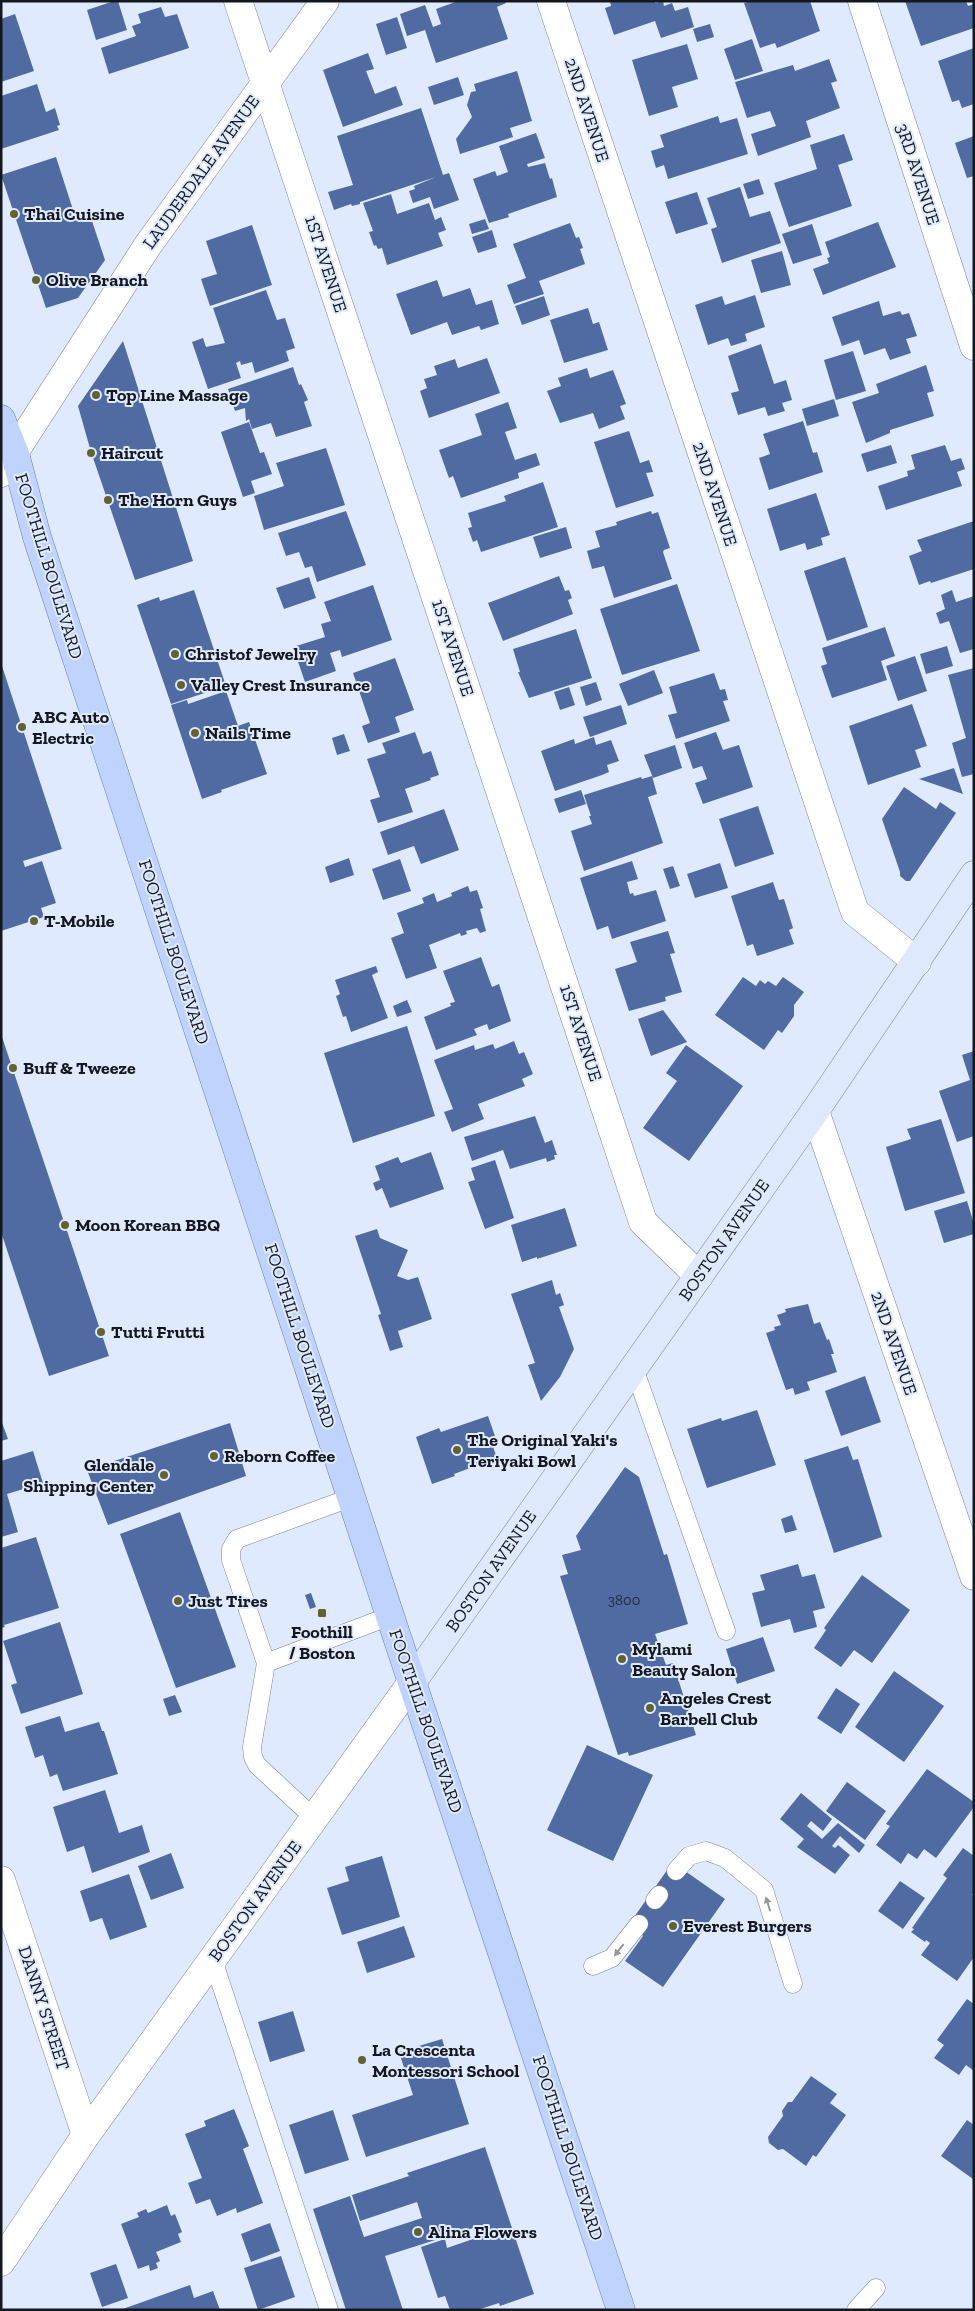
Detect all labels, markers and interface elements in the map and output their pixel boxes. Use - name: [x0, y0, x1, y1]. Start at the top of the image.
- street label: 2ND AVENUE: [560, 55, 614, 165]
- street label: LAUDERDALE AVENUE: [138, 91, 264, 253]
- street label: 3RD AVENUE: [891, 120, 945, 228]
- place label: Thai Cuisine: [24, 203, 125, 225]
- marker: Thai Cuisine: [8, 208, 20, 220]
- street label: 1ST AVENUE: [300, 213, 352, 315]
- place label: Olive Branch: [46, 269, 149, 291]
- marker: Olive Branch: [30, 274, 42, 286]
- place label: Top Line Massage: [106, 384, 248, 406]
- marker: Top Line Massage: [90, 389, 102, 401]
- street label: 2ND AVENUE: [688, 439, 742, 549]
- place label: Haircut: [101, 442, 164, 464]
- marker: Haircut: [85, 447, 97, 459]
- street label: FOOTHILL BOULEVARD: [10, 470, 88, 662]
- place label: The Horn Guys: [118, 489, 237, 511]
- marker: The Horn Guys: [102, 494, 114, 506]
- street label: 1ST AVENUE: [427, 597, 479, 699]
- place label: Christof Jewelry: [185, 643, 317, 665]
- marker: Christof Jewelry: [169, 648, 181, 660]
- place label: Valley Crest Insurance: [191, 674, 370, 696]
- marker: Valley Crest Insurance: [175, 679, 187, 691]
- place label: ABC Auto Electric: [32, 706, 110, 749]
- marker: ABC Auto Electric: [16, 721, 28, 733]
- place label: Nails Time: [205, 722, 291, 744]
- marker: Nails Time: [189, 727, 201, 739]
- street label: FOOTHILL BOULEVARD: [134, 857, 214, 1047]
- place label: T-Mobile: [44, 910, 115, 932]
- marker: T-Mobile: [28, 915, 40, 927]
- street label: 1ST AVENUE: [555, 982, 607, 1084]
- place label: Buff & Tweeze: [23, 1057, 136, 1079]
- marker: Buff & Tweeze: [7, 1062, 19, 1074]
- street label: BOSTON AVENUE: [674, 1175, 774, 1305]
- place label: Moon Korean BBQ: [75, 1214, 220, 1236]
- marker: Moon Korean BBQ: [59, 1219, 71, 1231]
- street label: FOOTHILL BOULEVARD: [260, 1241, 340, 1431]
- street label: 2ND AVENUE: [866, 1288, 922, 1398]
- place label: Tutti Frutti: [111, 1321, 205, 1343]
- marker: Tutti Frutti: [95, 1326, 107, 1338]
- place label: The Original Yaki's Teriyaki Bowl: [467, 1429, 618, 1472]
- marker: The Original Yaki's Teriyaki Bowl: [451, 1444, 463, 1456]
- place label: Reborn Coffee: [224, 1445, 336, 1467]
- marker: Reborn Coffee: [208, 1450, 220, 1462]
- place label: Glendale Shipping Center: [23, 1454, 154, 1497]
- marker: Glendale Shipping Center: [158, 1469, 170, 1481]
- street label: BOSTON AVENUE: [441, 1506, 541, 1636]
- place label: Just Tires: [188, 1590, 268, 1612]
- house number: 3800: [608, 1591, 640, 1609]
- marker: Just Tires: [172, 1595, 184, 1607]
- marker: Foothill / Boston: [316, 1607, 328, 1619]
- place label: Foothill / Boston: [289, 1621, 355, 1664]
- street label: FOOTHILL BOULEVARD: [384, 1626, 468, 1816]
- place label: Mylami Beauty Salon: [632, 1638, 736, 1681]
- marker: Mylami Beauty Salon: [616, 1653, 628, 1665]
- place label: Angeles Crest Barbell Club: [660, 1687, 772, 1730]
- marker: Angeles Crest Barbell Club: [644, 1702, 656, 1714]
- street label: BOSTON AVENUE: [204, 1836, 306, 1966]
- one-way arrow: [764, 1896, 772, 1911]
- place label: Everest Burgers: [683, 1915, 812, 1937]
- marker: Everest Burgers: [667, 1920, 679, 1932]
- street label: DANNY STREET: [14, 1943, 74, 2073]
- one-way arrow: [614, 1943, 624, 1956]
- place label: La Crescenta Montessori School: [372, 2039, 519, 2082]
- street label: FOOTHILL BOULEVARD: [528, 2053, 608, 2243]
- marker: La Crescenta Montessori School: [356, 2054, 368, 2066]
- place label: Alina Flowers: [428, 2221, 537, 2243]
- marker: Alina Flowers: [412, 2226, 424, 2238]

